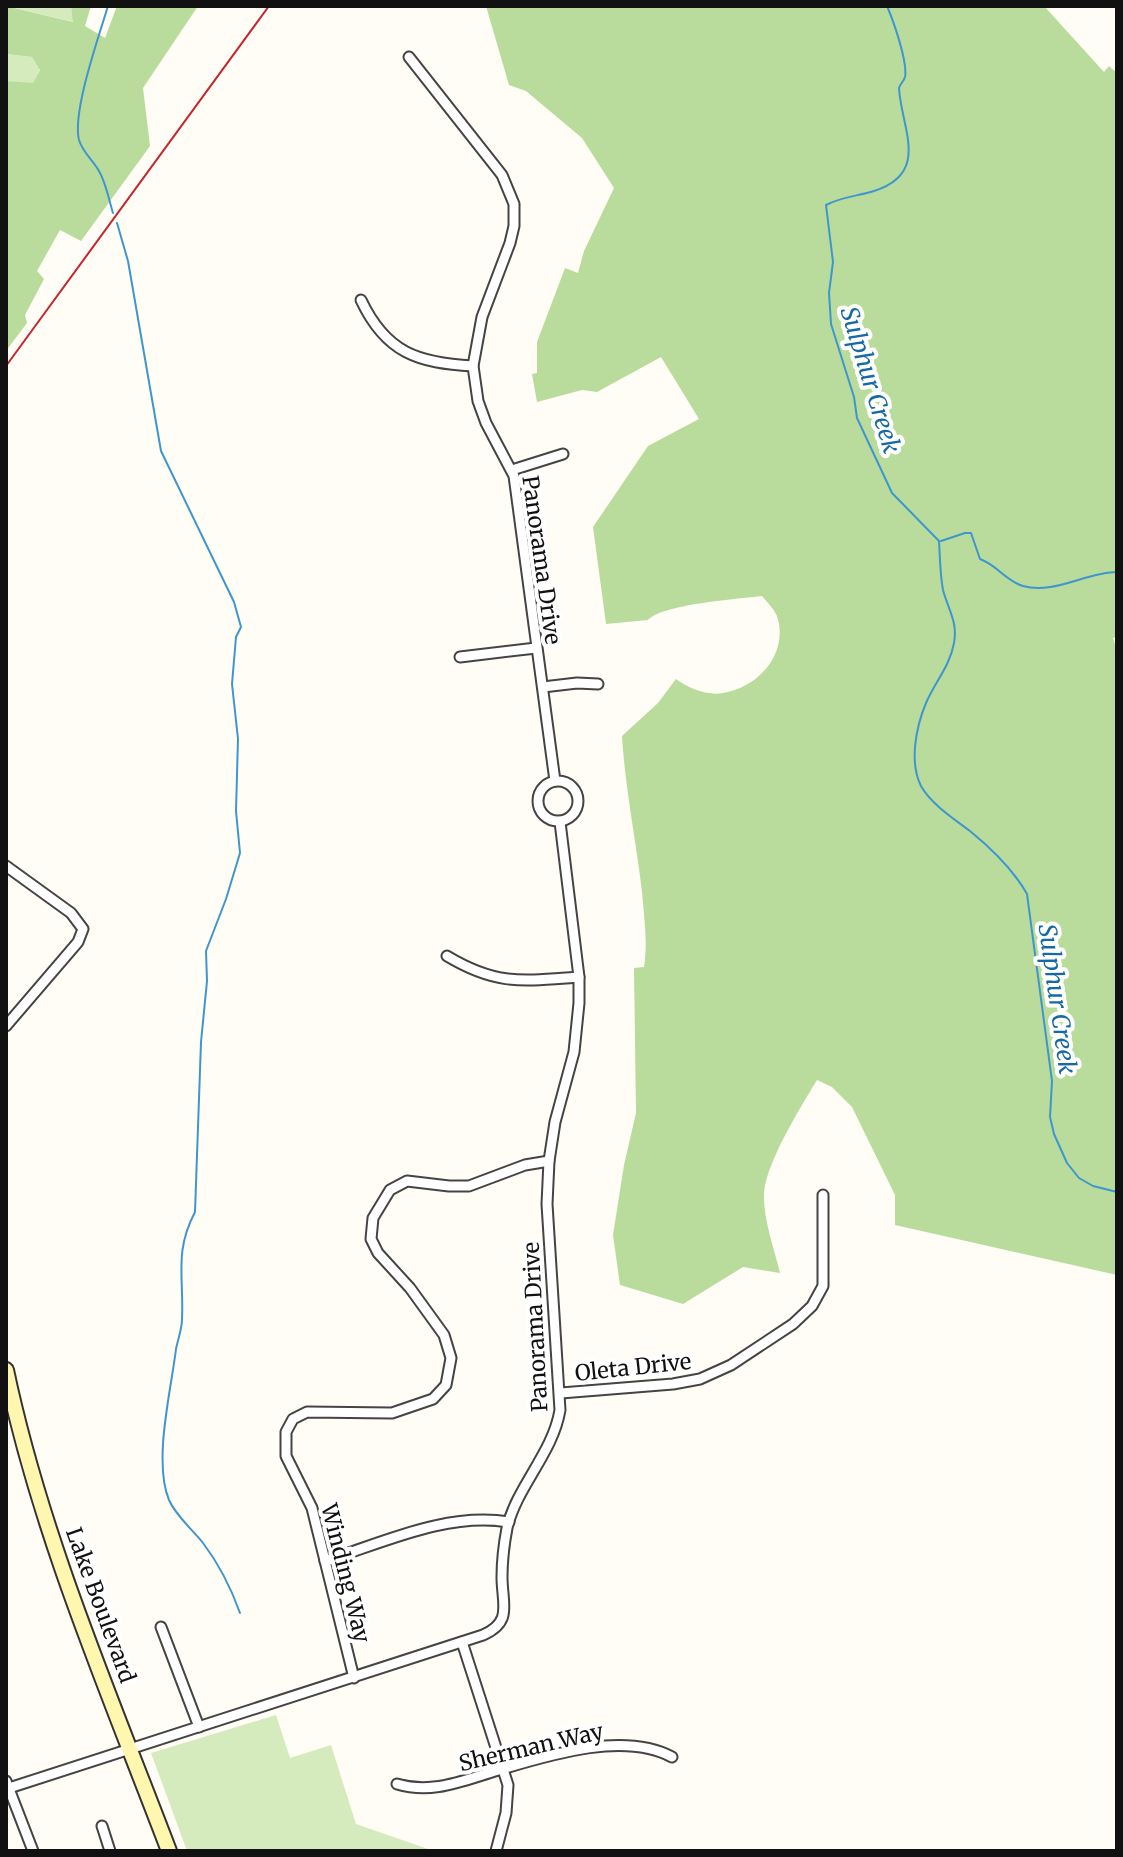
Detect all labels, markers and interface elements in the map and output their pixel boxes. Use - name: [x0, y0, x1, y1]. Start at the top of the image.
- water label: Sulphur Creek: [834, 303, 907, 457]
- street label: Panorama Drive: [516, 474, 568, 646]
- water label: Sulphur Creek: [1032, 922, 1083, 1076]
- street label: Panorama Drive: [517, 1241, 553, 1413]
- street label: Oleta Drive: [573, 1347, 693, 1387]
- street label: Winding Way: [315, 1500, 377, 1645]
- street label: Lake Boulevard: [60, 1524, 142, 1686]
- street label: Sherman Way: [456, 1717, 606, 1777]

